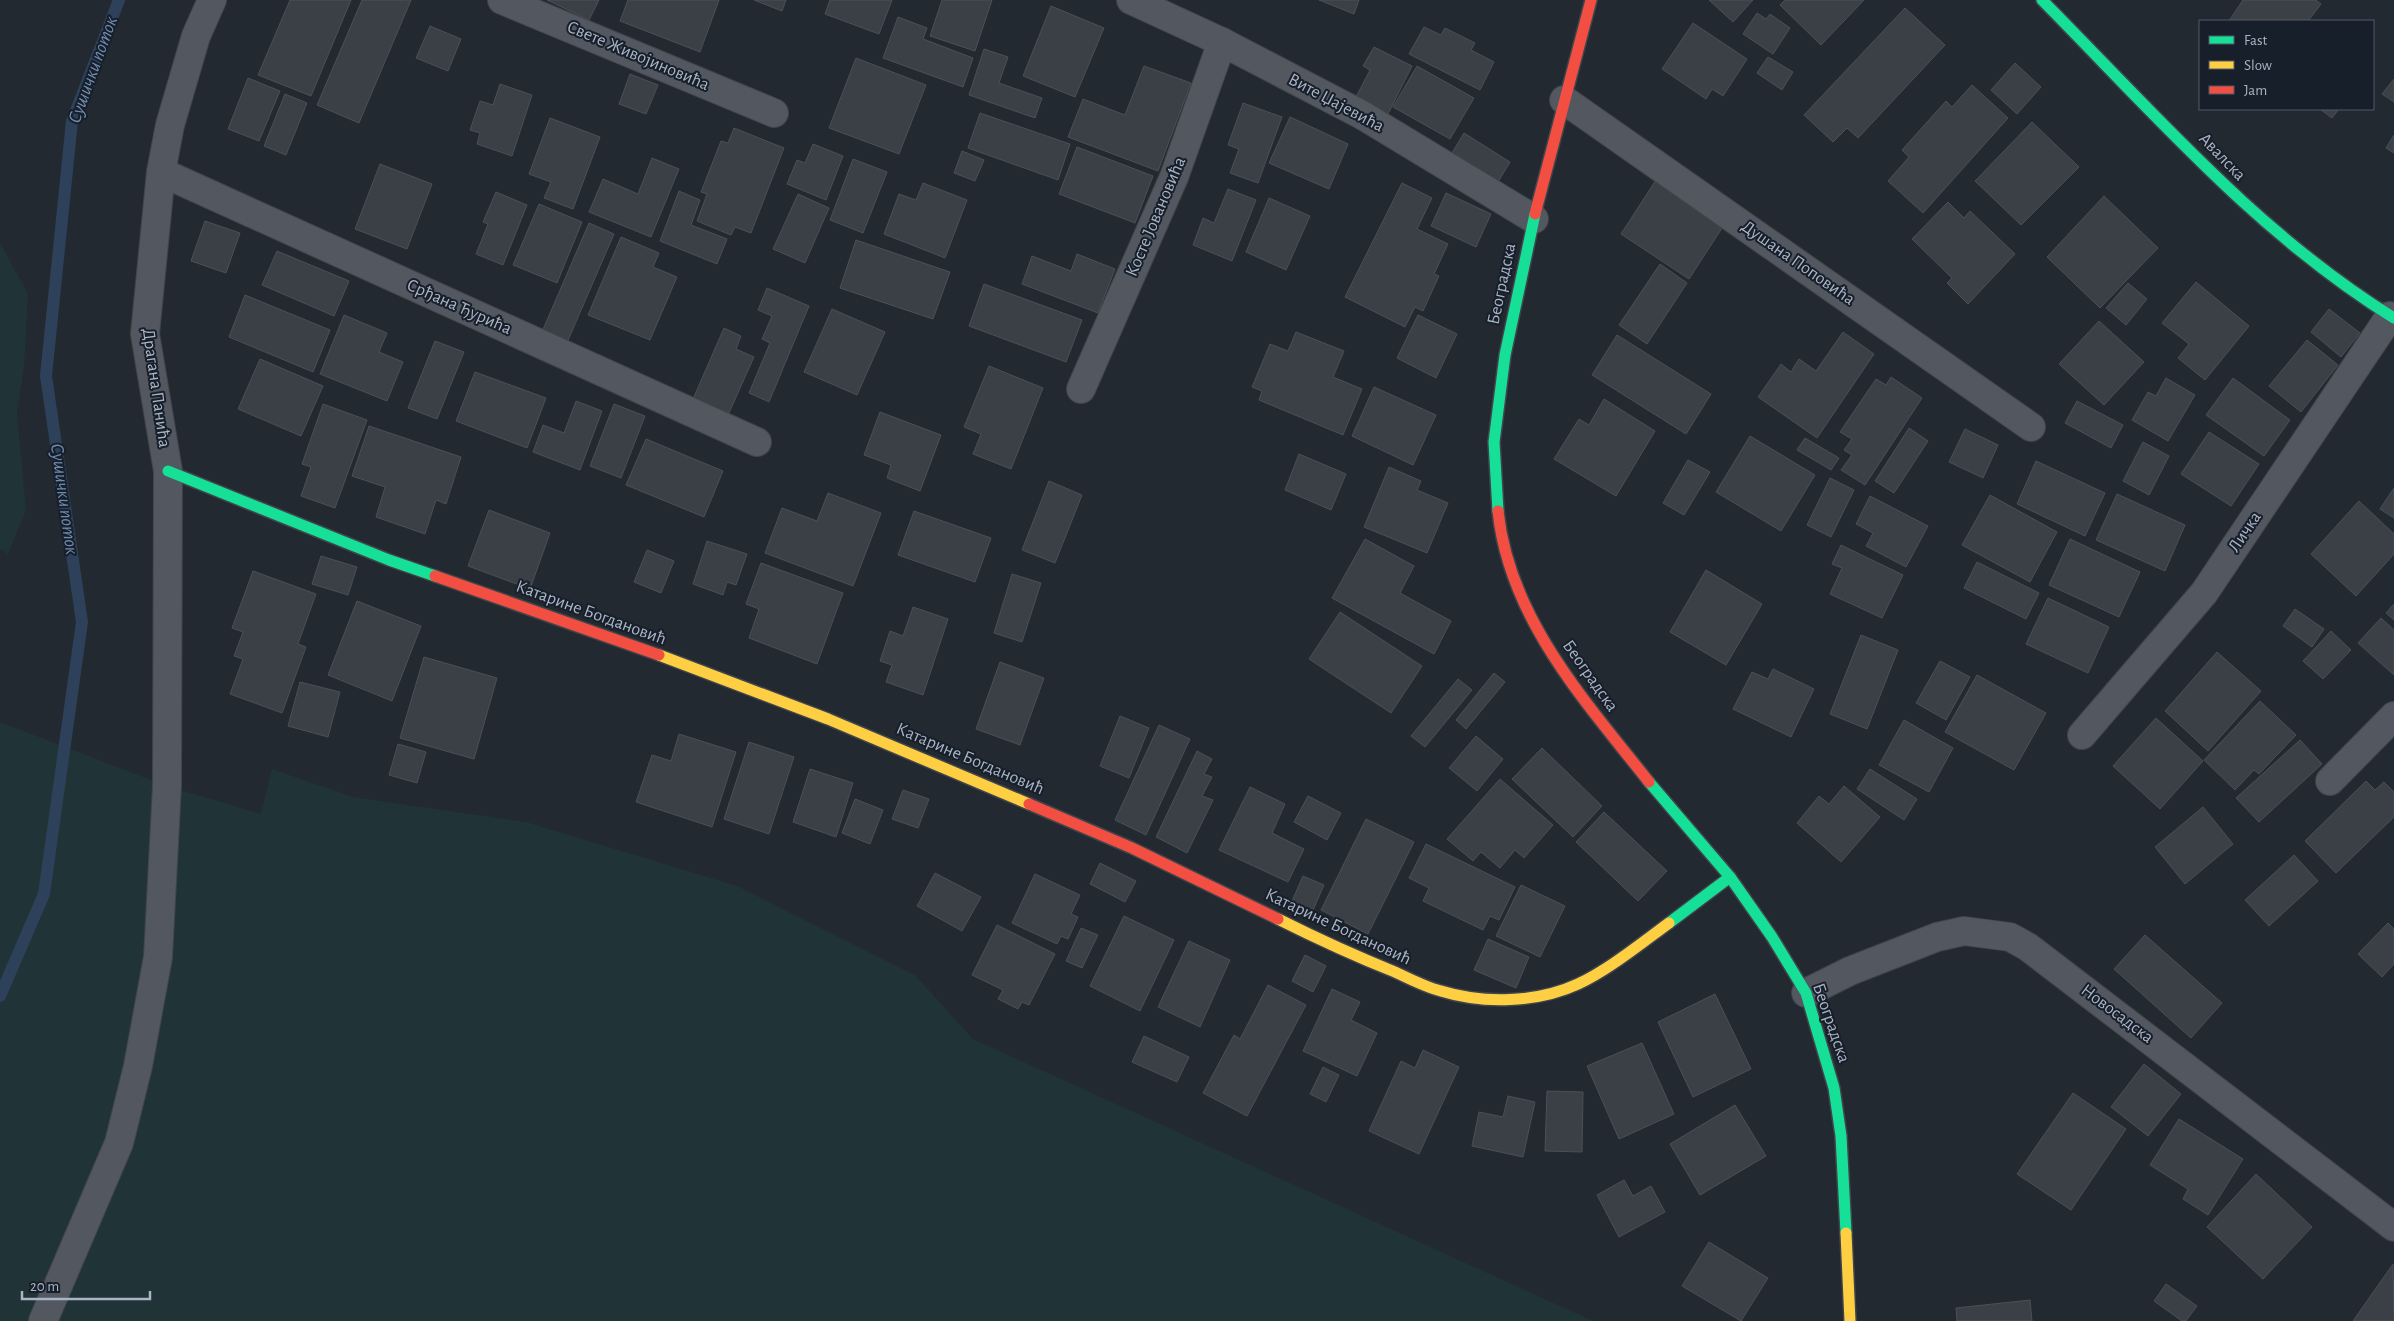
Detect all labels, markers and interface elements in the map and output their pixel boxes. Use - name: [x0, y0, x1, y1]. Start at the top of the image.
- water label: Сушички поток: [65, 14, 121, 126]
- street label: Свете Живојиновића: [564, 18, 712, 94]
- legend: [2199, 20, 2374, 110]
- text: Fast: [2244, 33, 2268, 48]
- text: Slow: [2244, 58, 2272, 73]
- street label: Вите Џајевића: [1285, 70, 1387, 136]
- text: Jam: [2244, 83, 2267, 98]
- street label: Авалска: [2195, 130, 2249, 184]
- street label: Косте Јовановића: [1123, 155, 1189, 279]
- street label: Душана Поповића: [1738, 217, 1858, 309]
- street label: Београдска: [1485, 242, 1519, 326]
- street label: Срђана Ђурића: [404, 276, 514, 338]
- street label: Драгана Панића: [139, 327, 173, 449]
- water label: Сушички поток: [47, 442, 81, 556]
- street label: Личка: [2225, 509, 2265, 555]
- street label: Катарине Богдановић: [513, 577, 669, 649]
- street label: Београдска: [1559, 637, 1621, 715]
- street label: Катарине Богдановић: [894, 720, 1046, 798]
- street label: Катарине Богдановић: [1262, 885, 1414, 969]
- street label: Београдска: [1809, 981, 1853, 1065]
- street label: Новосадска: [2077, 981, 2157, 1047]
- scale bar: [22, 1268, 150, 1300]
- text: 20 m: [30, 1279, 59, 1294]

